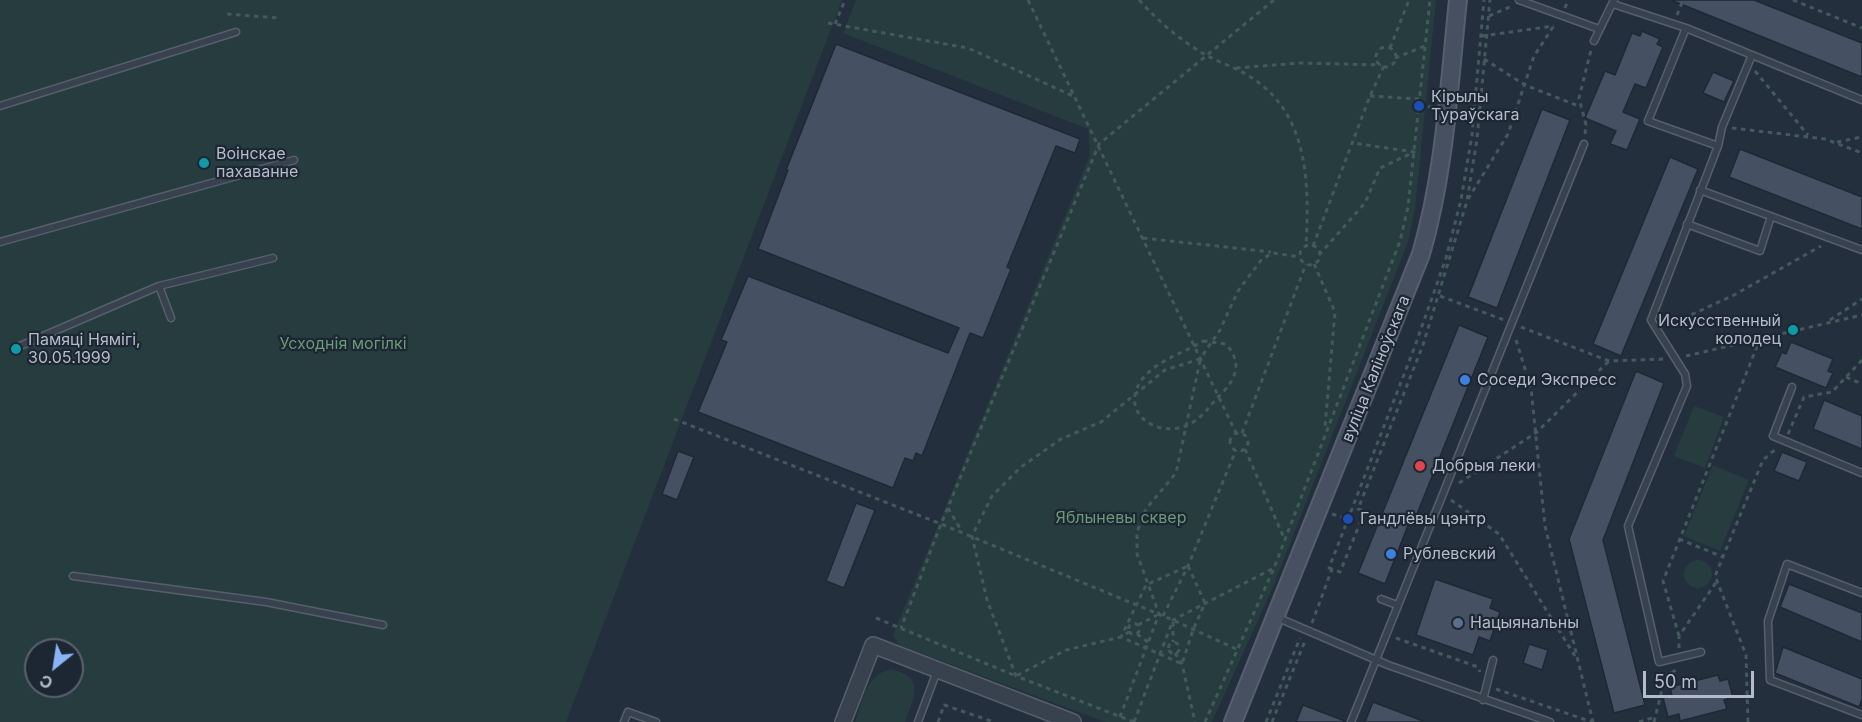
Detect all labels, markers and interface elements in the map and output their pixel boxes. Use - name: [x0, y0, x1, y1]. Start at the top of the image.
- place label: Кірылы Тураўскага: [1431, 87, 1519, 125]
- marker: Кірылы Тураўскага: [1412, 99, 1426, 113]
- place label: Воінскае пахаванне: [216, 144, 298, 182]
- marker: Воінскае пахаванне: [197, 156, 211, 170]
- street label: вуліца Каліноўскага: [1338, 293, 1414, 445]
- place label: Искусственный колодец: [1658, 311, 1781, 349]
- marker: Искусственный колодец: [1786, 323, 1800, 337]
- place label: Памяці Нямігі, 30.05.1999: [28, 330, 141, 368]
- park label: Усходнія могілкі: [279, 334, 407, 354]
- marker: Памяці Нямігі, 30.05.1999: [9, 342, 23, 356]
- place label: Соседи Экспресс: [1477, 370, 1617, 390]
- marker: Соседи Экспресс: [1458, 373, 1472, 387]
- place label: Добрыя леки: [1432, 456, 1536, 476]
- marker: Добрыя леки: [1413, 459, 1427, 473]
- park label: Яблыневы сквер: [1056, 508, 1186, 528]
- place label: Гандлёвы цэнтр: [1360, 509, 1486, 529]
- marker: Гандлёвы цэнтр: [1341, 512, 1355, 526]
- place label: Рублевский: [1403, 544, 1496, 564]
- marker: Рублевский: [1384, 547, 1398, 561]
- place label: Нацыянальны: [1470, 613, 1579, 633]
- marker: Нацыянальны: [1451, 616, 1465, 630]
- north arrow: [24, 638, 84, 698]
- scale bar: [1646, 659, 1757, 697]
- text: С: [36, 670, 56, 693]
- text: 50 m: [1654, 671, 1697, 692]

